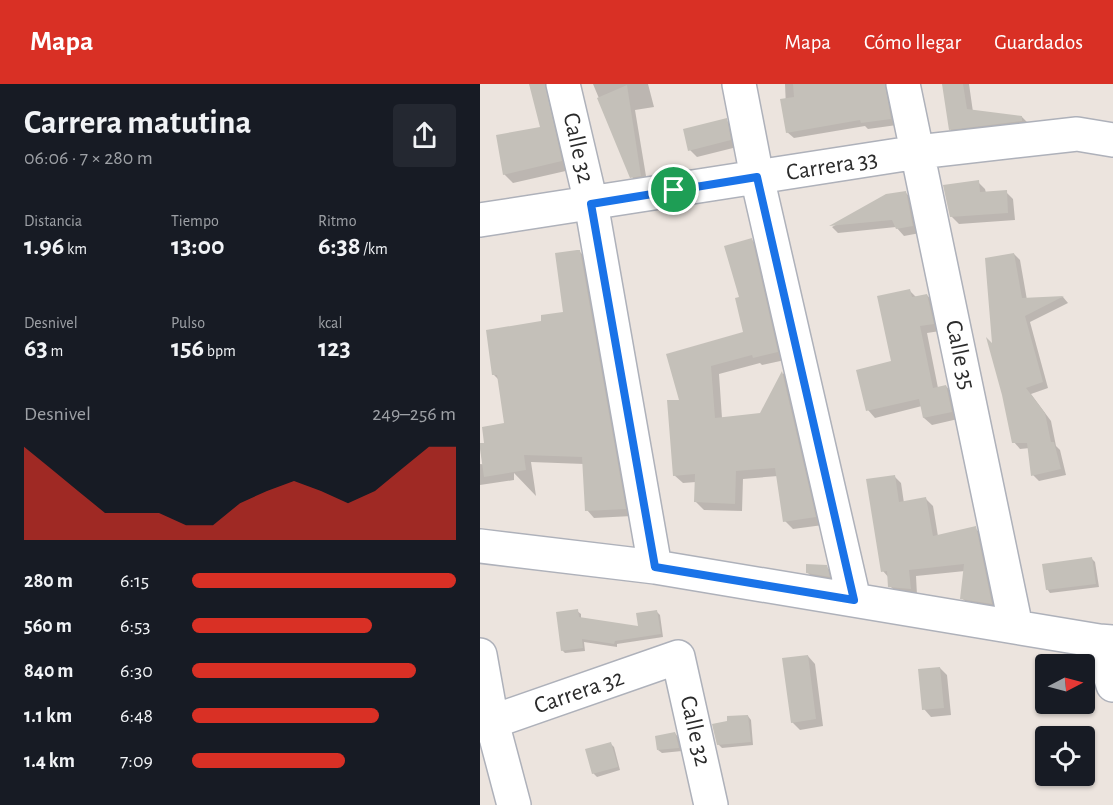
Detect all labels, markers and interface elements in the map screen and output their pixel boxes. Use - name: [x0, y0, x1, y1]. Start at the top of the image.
- text: Mapa: [30, 28, 93, 56]
- text: Mapa: [785, 32, 831, 53]
- text: Cómo llegar: [864, 32, 961, 53]
- text: Guardados: [994, 32, 1083, 53]
- button: share: [393, 104, 456, 167]
- text: Carrera matutina: [24, 107, 251, 140]
- street label: Calle 32: [558, 111, 598, 185]
- street label: Carrera 33: [785, 147, 879, 185]
- text: 06:06 · 7 × 280 m: [24, 148, 153, 168]
- pin: [648, 164, 699, 215]
- icon: arrive: [657, 173, 690, 206]
- text: Distancia: [24, 213, 82, 229]
- text: Tiempo: [171, 213, 219, 229]
- text: Ritmo: [318, 213, 357, 229]
- text: 1.96: [24, 233, 64, 259]
- text: 13:00: [171, 233, 225, 259]
- text: 6:38: [318, 233, 361, 259]
- text: km: [64, 241, 87, 257]
- text: /km: [361, 241, 388, 257]
- text: Desnivel: [24, 315, 78, 331]
- text: Pulso: [171, 315, 205, 331]
- text: kcal: [318, 315, 342, 331]
- street label: Calle 35: [941, 318, 979, 392]
- text: 63: [24, 335, 48, 361]
- text: 156: [171, 335, 204, 361]
- text: 123: [318, 335, 351, 361]
- text: m: [48, 343, 63, 359]
- text: bpm: [204, 343, 236, 359]
- text: Desnivel: [24, 404, 91, 424]
- text: 249–256 m: [372, 404, 456, 424]
- text: 280 m: [24, 571, 73, 591]
- text: 6:15: [120, 571, 149, 591]
- text: 560 m: [24, 616, 72, 636]
- text: 6:53: [120, 616, 151, 636]
- north arrow: [1035, 654, 1095, 714]
- map controls: [1035, 654, 1095, 786]
- text: 840 m: [24, 661, 74, 681]
- text: 6:30: [120, 661, 153, 681]
- street label: Carrera 32: [531, 665, 627, 719]
- street label: Calle 32: [675, 694, 715, 768]
- text: 1.1 km: [24, 706, 72, 726]
- text: 6:48: [120, 706, 153, 726]
- button: locate: [1035, 726, 1095, 786]
- text: 1.4 km: [24, 751, 75, 771]
- text: 7:09: [120, 751, 153, 771]

